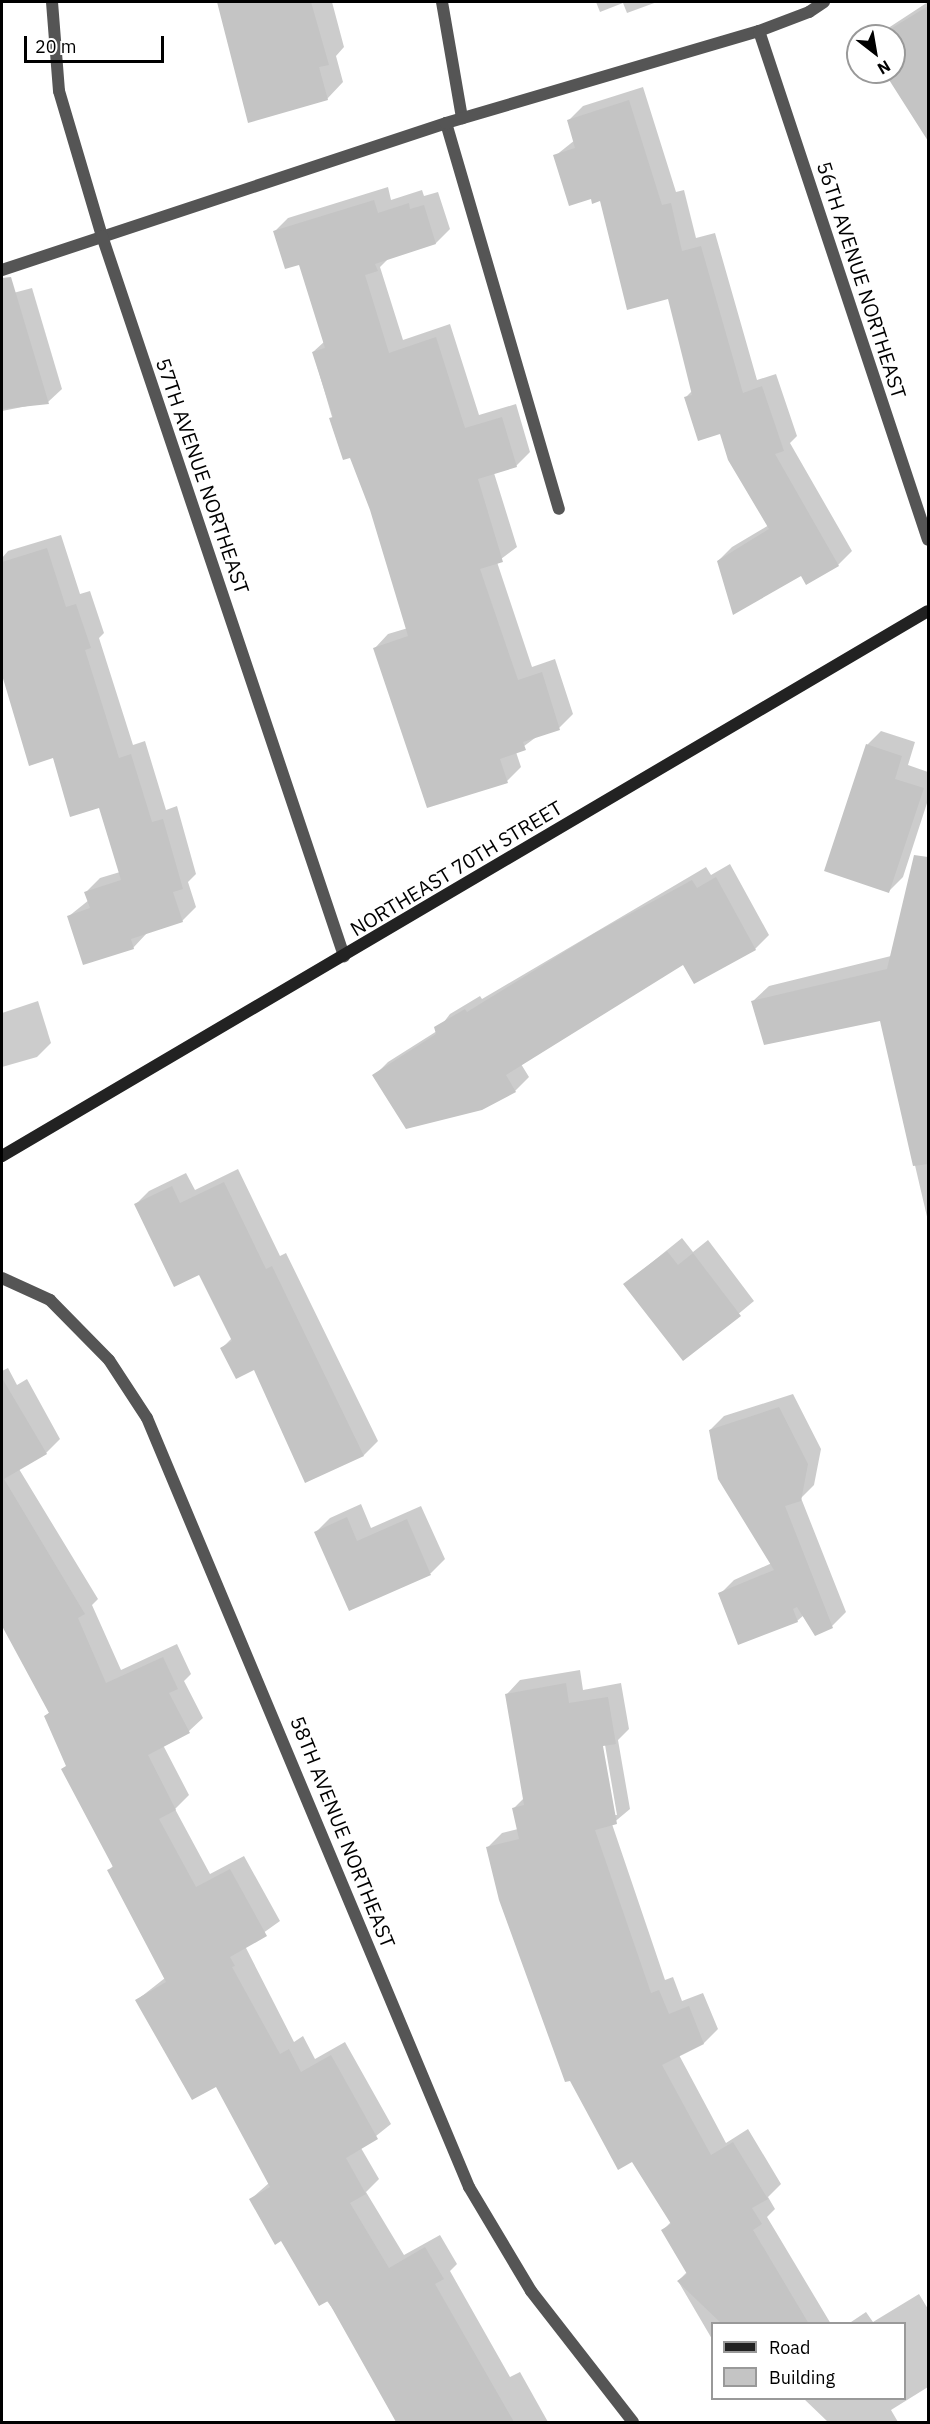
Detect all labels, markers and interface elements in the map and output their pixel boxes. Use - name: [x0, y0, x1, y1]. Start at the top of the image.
- scale bar: [27, 24, 166, 62]
- north arrow: [846, 24, 906, 84]
- text: 20 m: [35, 35, 77, 58]
- text: N: [874, 56, 894, 79]
- street label: 56TH AVENUE NORTHEAST: [812, 159, 912, 401]
- street label: 57TH AVENUE NORTHEAST: [151, 355, 255, 597]
- street label: NORTHEAST 70TH STREET: [346, 795, 566, 941]
- street label: 58TH AVENUE NORTHEAST: [285, 1713, 401, 1951]
- legend: [711, 2322, 906, 2400]
- text: Road: [769, 2336, 810, 2359]
- text: Building: [769, 2366, 835, 2389]

